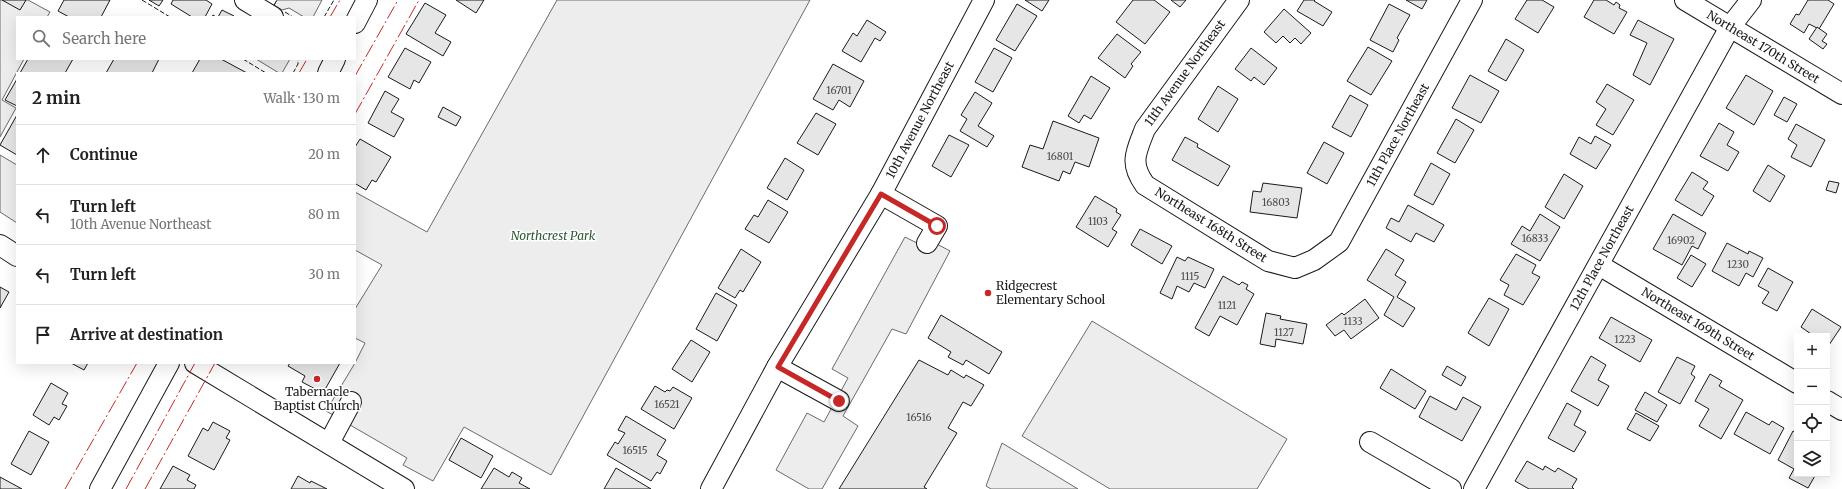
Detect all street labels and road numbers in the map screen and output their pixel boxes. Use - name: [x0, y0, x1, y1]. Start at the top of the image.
- street label: Northeast 170th Street: [1704, 7, 1823, 86]
- street label: 11th Avenue Northeast: [1141, 16, 1228, 129]
- street label: 10th Avenue Northeast: [882, 58, 957, 181]
- street label: 11th Place Northeast: [1363, 80, 1432, 189]
- street label: Northeast 168th Street: [1152, 184, 1270, 265]
- street label: 12th Place Northeast: [1566, 202, 1637, 313]
- street label: Northeast 169th Street: [1639, 284, 1758, 363]

